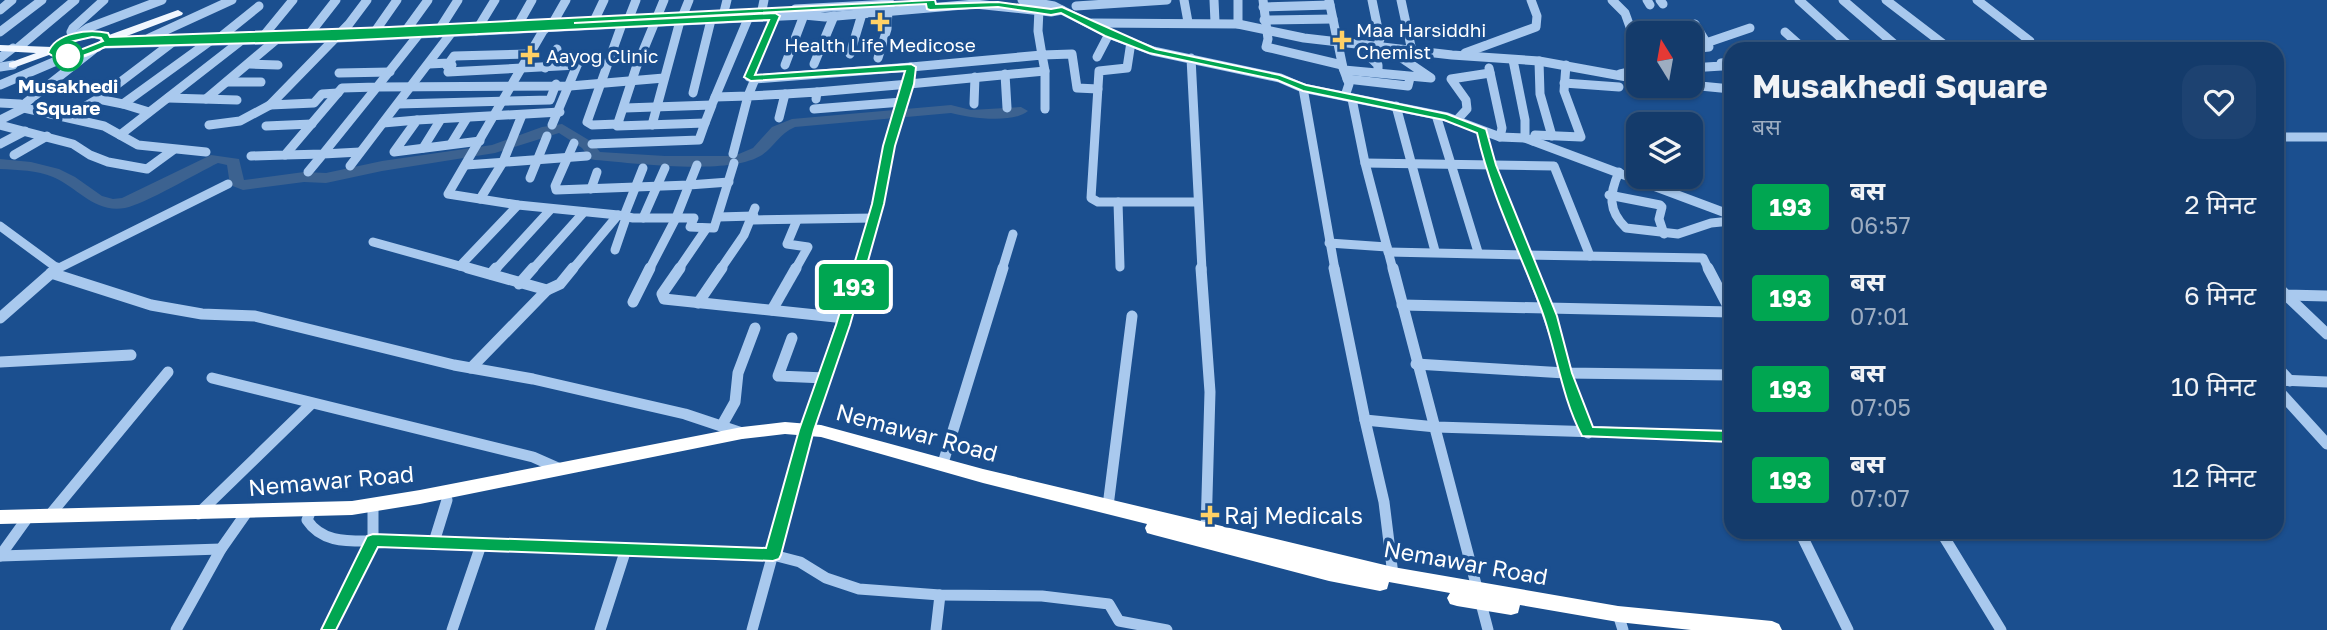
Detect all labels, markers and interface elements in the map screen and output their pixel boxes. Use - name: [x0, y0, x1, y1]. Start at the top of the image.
- marker: Health Life Medicose: [872, 14, 888, 30]
- place label: Maa Harsiddhi Chemist: [1356, 18, 1486, 63]
- north arrow: [1626, 21, 1703, 98]
- map controls: [1626, 21, 1703, 189]
- marker: Maa Harsiddhi Chemist: [1334, 32, 1350, 48]
- place label: Health Life Medicose: [784, 33, 976, 56]
- marker: Musakhedi Square: [53, 41, 83, 71]
- place label: Aayog Clinic: [546, 44, 658, 67]
- marker: Aayog Clinic: [520, 45, 540, 65]
- button: heart: [2182, 65, 2256, 139]
- text: Musakhedi Square: [1752, 66, 2048, 105]
- place label: Musakhedi Square: [18, 74, 118, 119]
- button: layers: [1626, 112, 1703, 189]
- text: बस: [1752, 112, 1781, 140]
- text: बस: [1850, 175, 1885, 206]
- text: 2 मिनट: [2185, 189, 2256, 220]
- text: 193: [1769, 192, 1812, 221]
- text: 06:57: [1850, 211, 1911, 239]
- line badge: 193: [814, 264, 894, 310]
- text: बस: [1850, 266, 1885, 297]
- text: 193: [833, 272, 875, 301]
- text: 6 मिनट: [2184, 280, 2256, 311]
- text: 193: [1769, 283, 1812, 312]
- text: 07:01: [1850, 302, 1909, 330]
- text: बस: [1850, 357, 1885, 388]
- text: 10 मिनट: [2171, 371, 2256, 402]
- text: 193: [1769, 374, 1812, 403]
- text: 07:05: [1850, 393, 1911, 421]
- street label: Nemawar Road: [833, 397, 1001, 467]
- text: बस: [1850, 448, 1885, 479]
- street label: Nemawar Road: [247, 459, 415, 501]
- text: 12 मिनट: [2172, 462, 2256, 493]
- text: 193: [1769, 465, 1812, 494]
- text: 07:07: [1850, 484, 1910, 512]
- place label: Raj Medicals: [1224, 501, 1363, 529]
- marker: Raj Medicals: [1202, 507, 1218, 523]
- street label: Nemawar Road: [1382, 534, 1550, 590]

